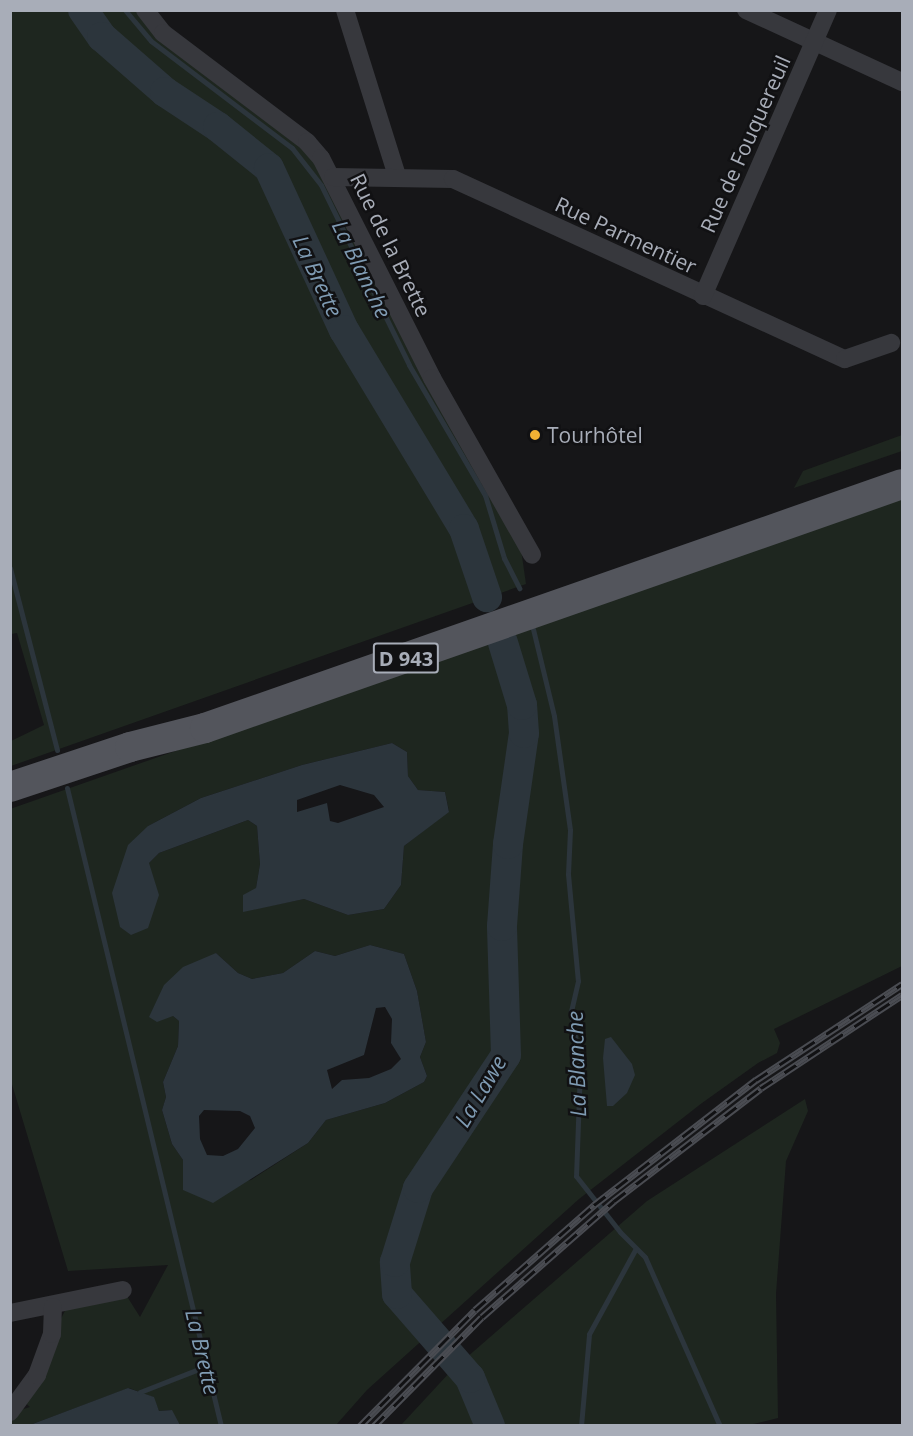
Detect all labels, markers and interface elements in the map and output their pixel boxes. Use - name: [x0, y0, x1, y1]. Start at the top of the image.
- street label: Rue de Fouquereuil: [695, 52, 795, 236]
- street label: Rue de la Brette: [345, 169, 437, 321]
- street label: Rue Parmentier: [551, 191, 701, 279]
- water label: La Blanche: [327, 215, 397, 323]
- water label: La Brette: [288, 231, 348, 321]
- place label: Tourhôtel: [547, 422, 643, 448]
- marker: Tourhôtel: [528, 428, 542, 442]
- road number: D 943: [372, 641, 440, 675]
- water label: La Blanche: [561, 1010, 591, 1118]
- water label: La Lawe: [448, 1051, 512, 1131]
- water label: La Brette: [180, 1307, 226, 1397]

